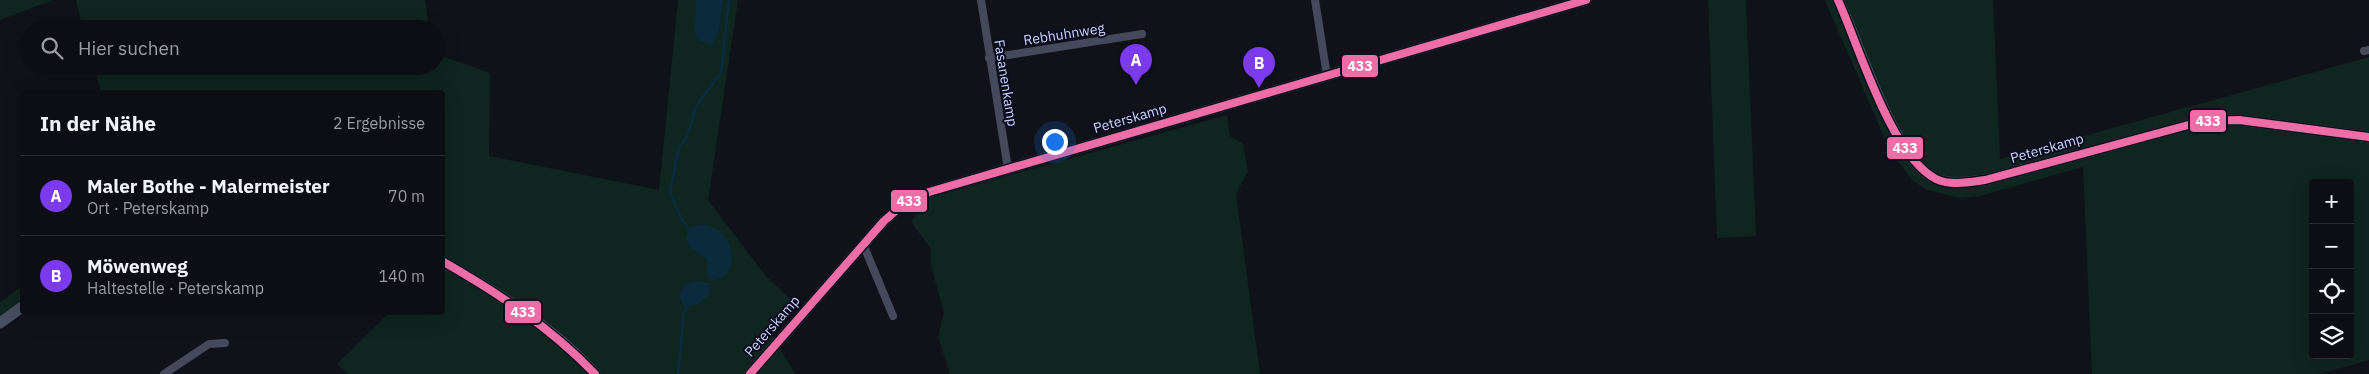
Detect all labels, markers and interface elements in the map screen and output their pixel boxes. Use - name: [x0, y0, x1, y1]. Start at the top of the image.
- street label: Rebhuhnweg: [1022, 19, 1107, 49]
- search box: [20, 20, 445, 75]
- icon: search: [38, 34, 66, 62]
- text: Hier suchen: [78, 36, 180, 60]
- street label: Fasanenkamp: [990, 38, 1022, 128]
- pin: A: [1120, 44, 1152, 85]
- pin: B: [1243, 47, 1275, 88]
- line badge: 433: [1341, 54, 1379, 78]
- text: 433: [1347, 57, 1373, 75]
- street label: Peterskamp: [1091, 99, 1169, 137]
- text: In der Nähe: [40, 109, 156, 137]
- line badge: 433: [2189, 109, 2227, 133]
- text: 433: [2195, 112, 2221, 130]
- text: 2 Ergebnisse: [333, 113, 425, 133]
- your location: [1042, 129, 1068, 155]
- street label: Peterskamp: [2008, 129, 2086, 167]
- line badge: 433: [1886, 136, 1924, 160]
- text: 433: [1892, 139, 1918, 157]
- text: Maler Bothe - Malermeister: [87, 174, 330, 198]
- map controls: [2309, 179, 2354, 359]
- button: +: [2309, 179, 2354, 224]
- text: A: [51, 186, 61, 206]
- text: 70 m: [388, 186, 425, 206]
- line badge: 433: [890, 189, 928, 213]
- text: 433: [896, 192, 922, 210]
- text: Ort · Peterskamp: [87, 198, 209, 218]
- button: −: [2309, 224, 2354, 269]
- text: Möwenweg: [87, 254, 188, 278]
- text: B: [51, 266, 61, 286]
- text: 140 m: [378, 266, 425, 286]
- button: locate: [2309, 269, 2354, 314]
- text: Haltestelle · Peterskamp: [87, 278, 264, 298]
- street label: Peterskamp: [740, 292, 804, 360]
- line badge: 433: [504, 300, 542, 324]
- text: 433: [510, 303, 536, 321]
- button: layers: [2309, 314, 2354, 359]

